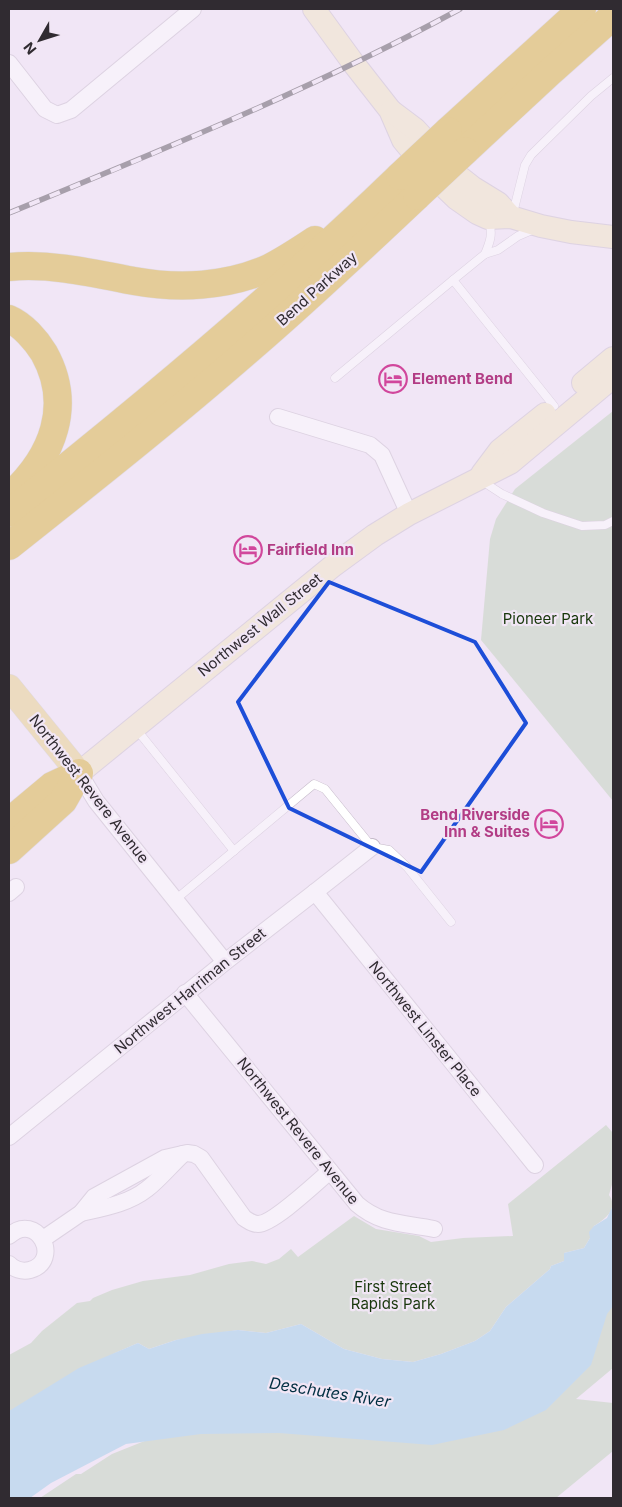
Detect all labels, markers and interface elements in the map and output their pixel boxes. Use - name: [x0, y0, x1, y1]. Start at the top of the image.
- north arrow: [15, 15, 65, 65]
- text: N: [20, 39, 39, 58]
- street label: Bend Parkway: [272, 247, 361, 330]
- hotel icon: Element Bend: [378, 364, 408, 394]
- place label: Element Bend: [412, 369, 513, 388]
- hotel icon: Fairfield Inn: [233, 535, 263, 565]
- place label: Fairfield Inn: [267, 540, 354, 559]
- street label: Northwest Wall Street: [194, 569, 326, 680]
- park label: Pioneer Park: [503, 609, 594, 628]
- street label: Northwest Revere Avenue: [25, 711, 153, 867]
- place label: Bend Riverside Inn & Suites: [420, 805, 530, 841]
- hotel icon: Bend Riverside Inn & Suites: [534, 809, 564, 839]
- street label: Northwest Harriman Street: [110, 923, 269, 1058]
- street label: Northwest Linster Place: [365, 957, 486, 1100]
- street label: Northwest Revere Avenue: [233, 1053, 364, 1208]
- park label: First Street Rapids Park: [351, 1277, 436, 1313]
- water label: Deschutes River: [268, 1373, 393, 1412]

